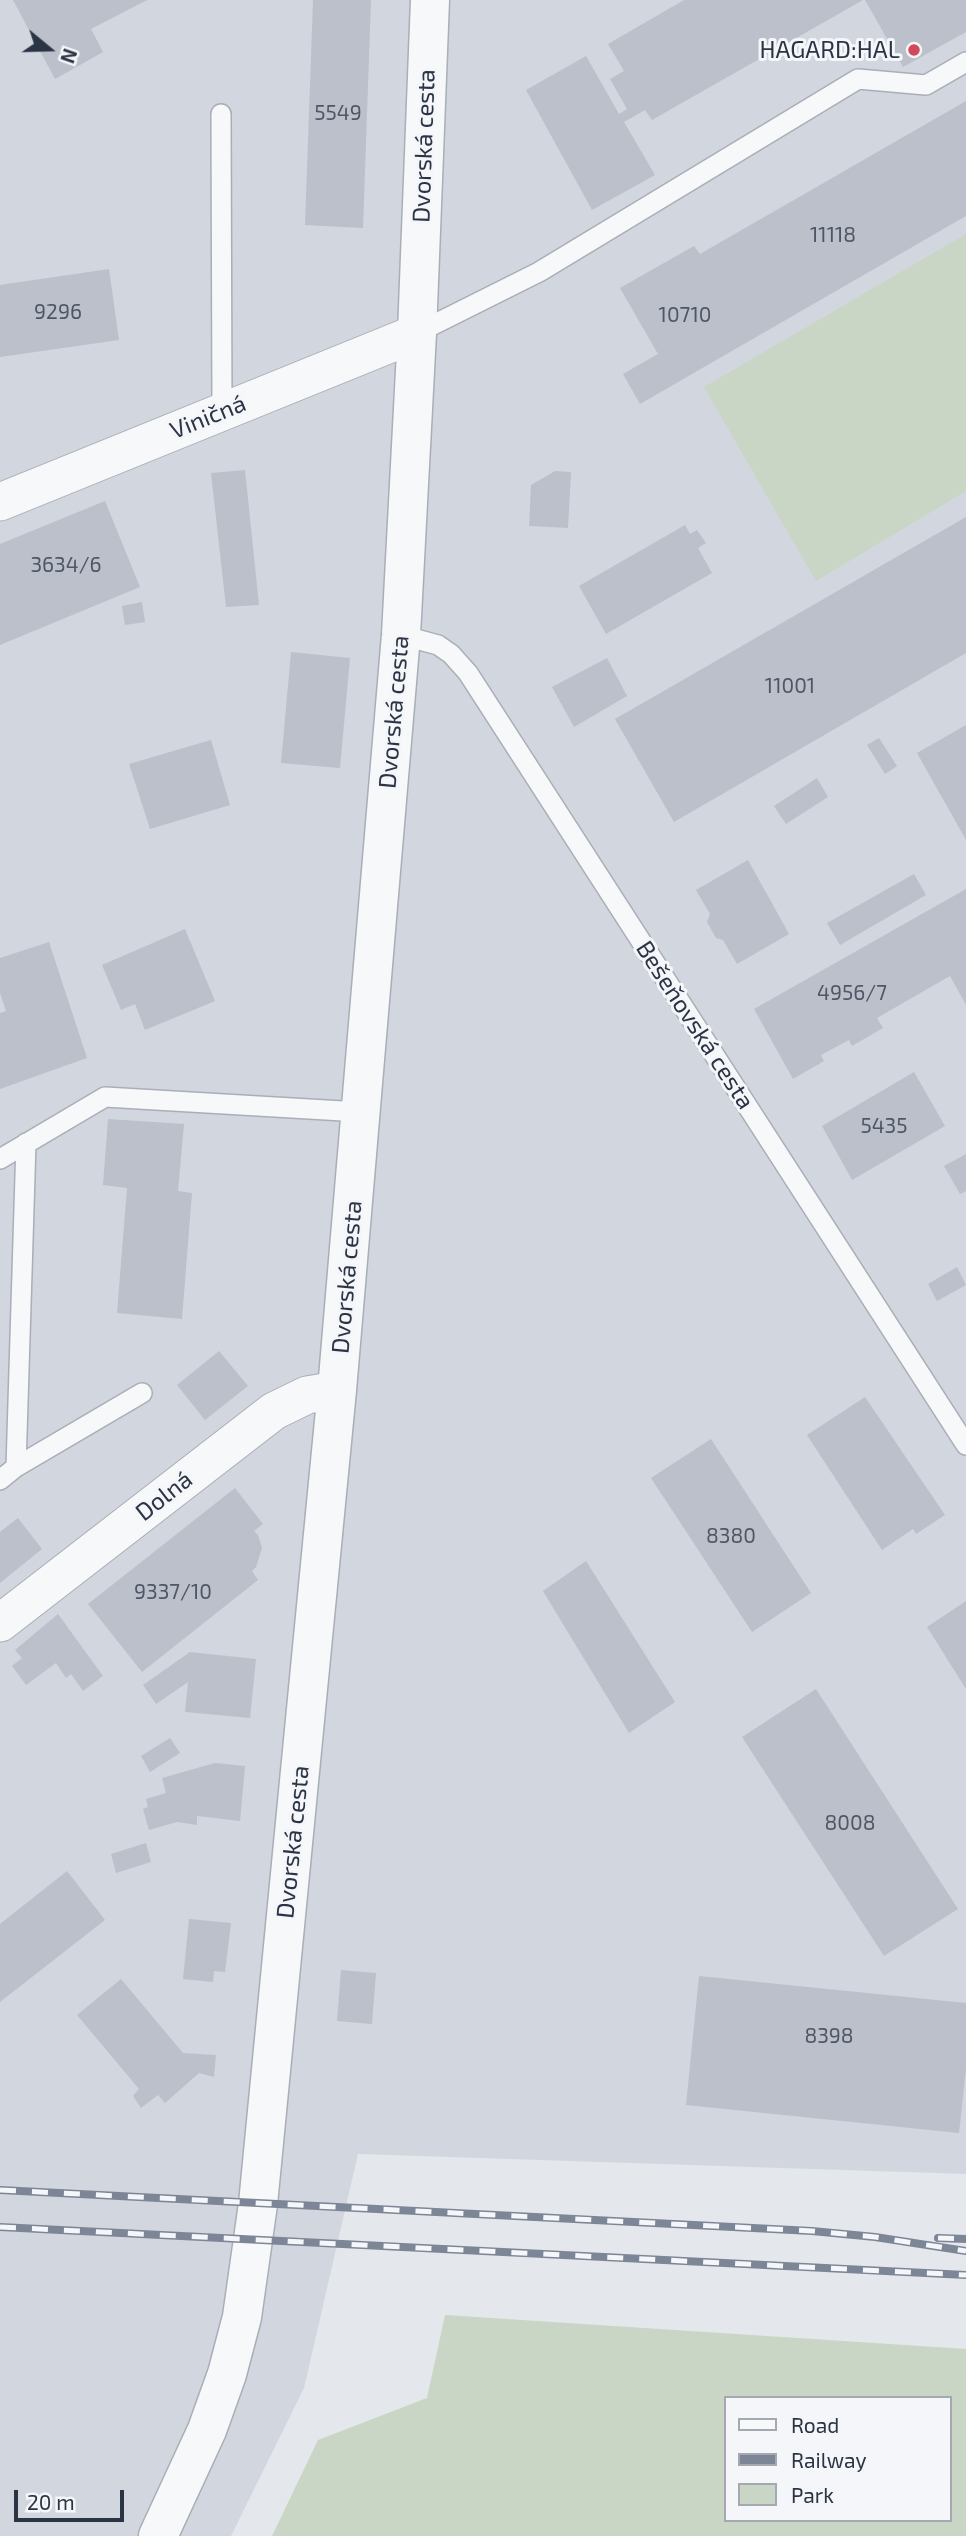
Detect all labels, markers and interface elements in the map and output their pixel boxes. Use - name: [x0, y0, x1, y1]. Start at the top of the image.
- north arrow: [14, 14, 84, 84]
- place label: HAGARD:HAL: [759, 36, 900, 64]
- marker: HAGARD:HAL: [906, 42, 922, 58]
- text: N: [56, 46, 82, 66]
- street label: Dvorská cesta: [407, 69, 441, 223]
- house number: 5549: [314, 100, 362, 126]
- house number: 11118: [810, 222, 856, 248]
- house number: 9296: [34, 299, 82, 325]
- house number: 10710: [659, 302, 711, 328]
- street label: Viničná: [166, 389, 250, 445]
- house number: 3634/6: [30, 552, 102, 578]
- street label: Dvorská cesta: [373, 634, 415, 790]
- house number: 11001: [765, 673, 815, 699]
- street label: Bešeňovská cesta: [630, 935, 760, 1115]
- house number: 4956/7: [817, 980, 887, 1006]
- house number: 5435: [860, 1113, 908, 1139]
- street label: Dvorská cesta: [326, 1199, 368, 1355]
- street label: Dolná: [130, 1465, 198, 1527]
- house number: 8380: [706, 1523, 756, 1549]
- house number: 9337/10: [134, 1579, 212, 1605]
- street label: Dvorská cesta: [271, 1764, 315, 1920]
- house number: 8008: [825, 1810, 875, 1836]
- house number: 8398: [804, 2023, 854, 2049]
- legend: [724, 2396, 952, 2522]
- text: Road: [791, 2412, 839, 2437]
- text: Railway: [791, 2447, 867, 2472]
- scale bar: [18, 2476, 128, 2520]
- text: Park: [791, 2482, 834, 2507]
- text: 20 m: [27, 2489, 75, 2514]

